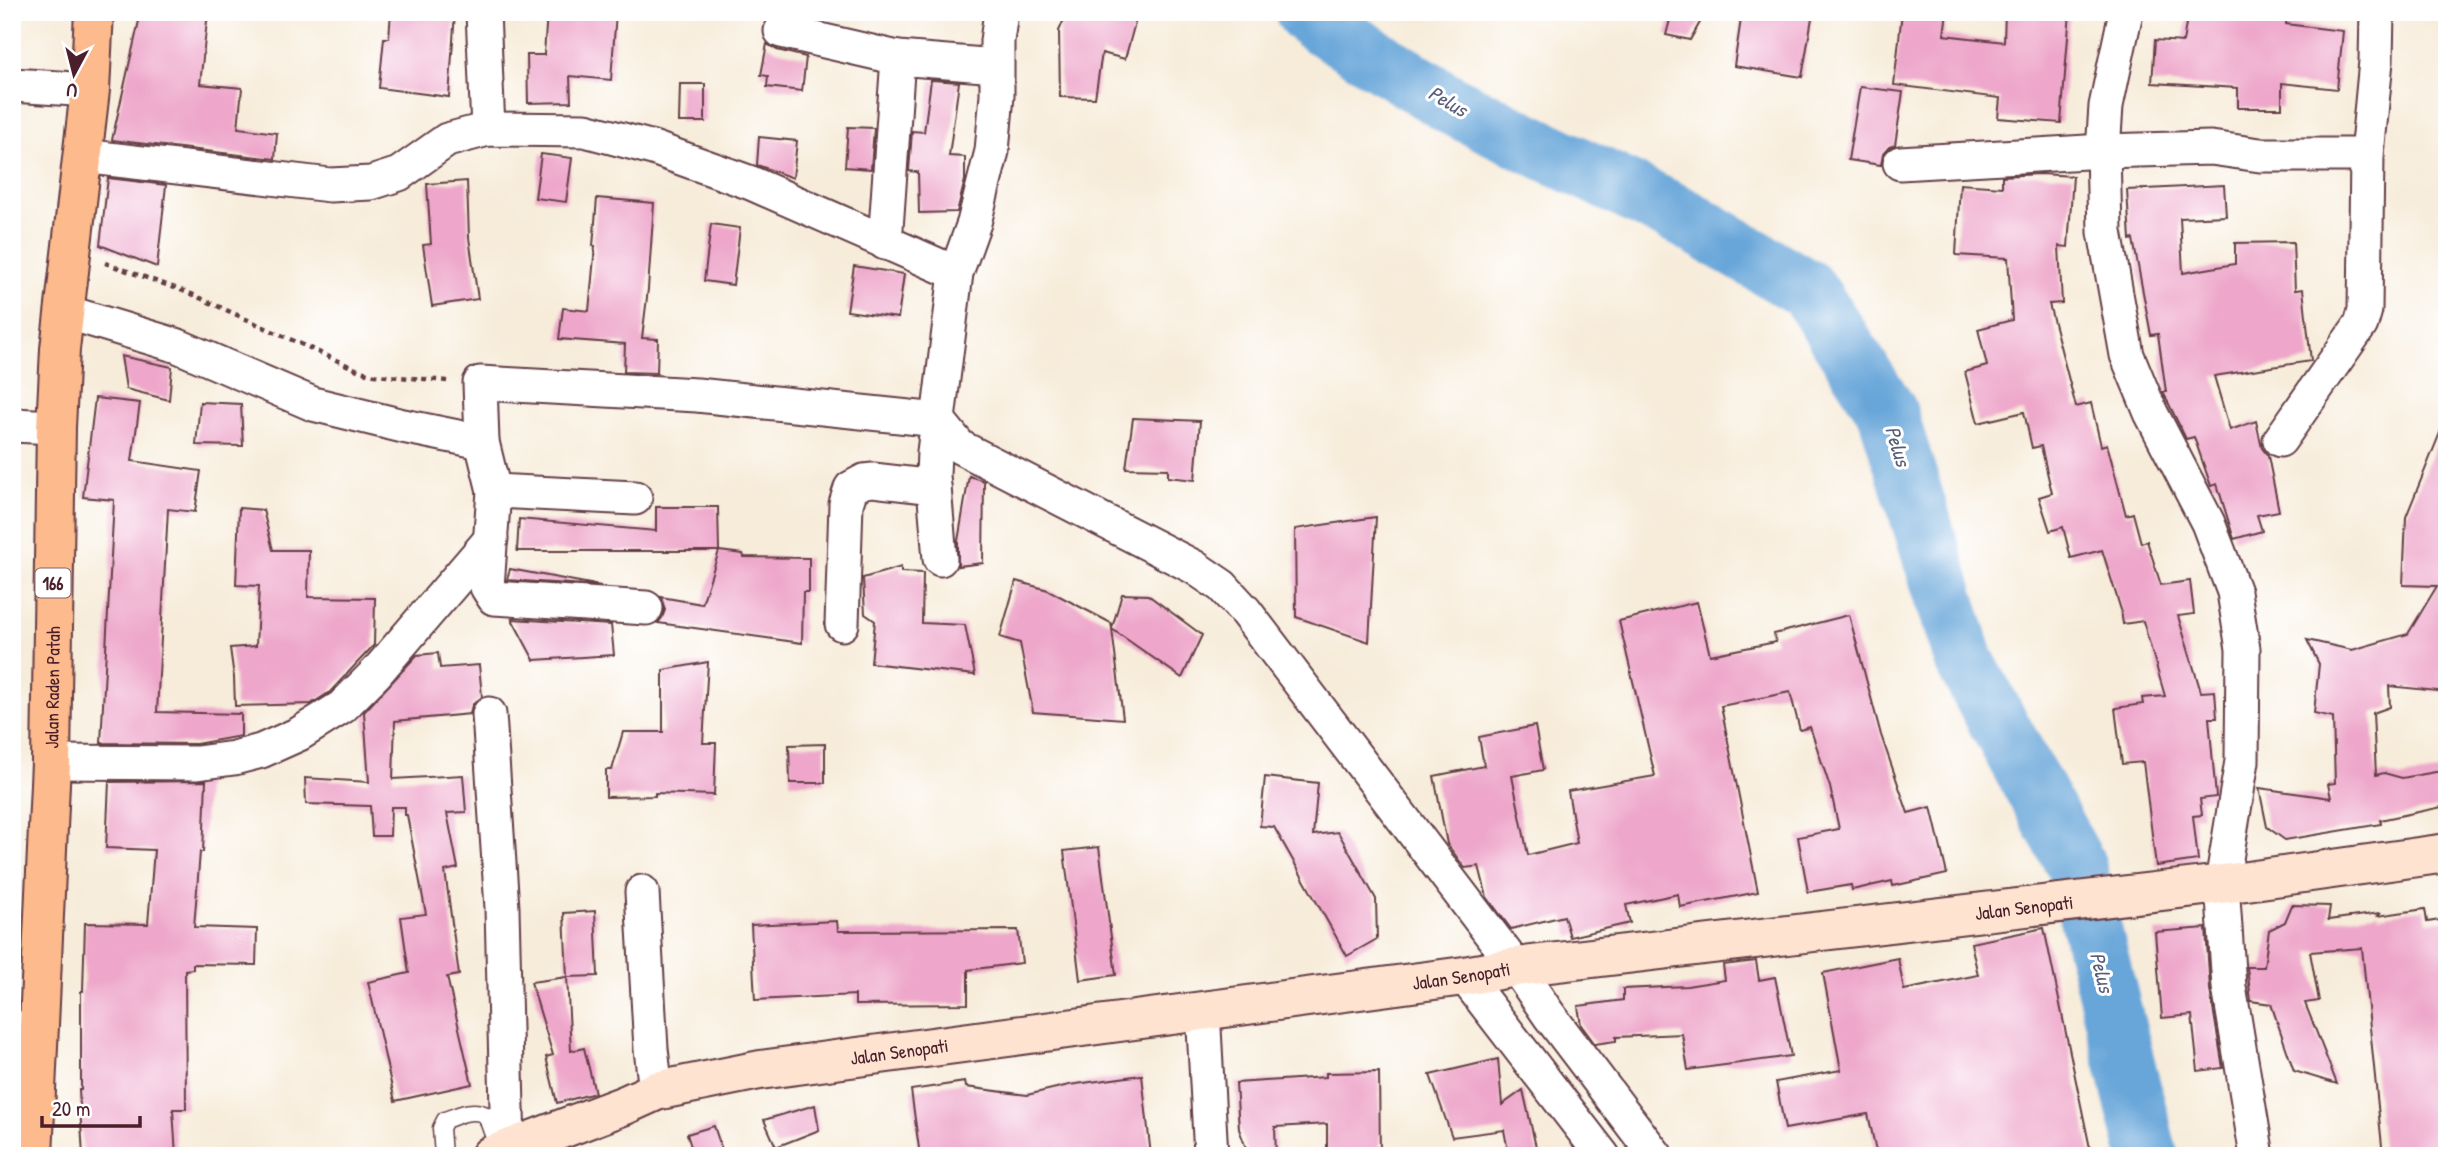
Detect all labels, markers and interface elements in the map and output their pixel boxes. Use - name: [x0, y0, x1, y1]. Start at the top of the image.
- north arrow: [38, 38, 108, 108]
- text: U: [65, 77, 79, 104]
- water label: Pelus: [1423, 78, 1474, 125]
- water label: Pelus: [1878, 422, 1918, 471]
- road number: 166: [36, 568, 70, 598]
- street label: Jalan Raden Patah: [38, 626, 66, 749]
- street label: Jalan Senopati: [1973, 889, 2075, 926]
- water label: Pelus: [2083, 949, 2121, 997]
- street label: Jalan Senopati: [1411, 955, 1512, 996]
- street label: Jalan Senopati: [849, 1032, 950, 1071]
- scale bar: [42, 1084, 140, 1128]
- text: 20 m: [52, 1094, 90, 1123]

